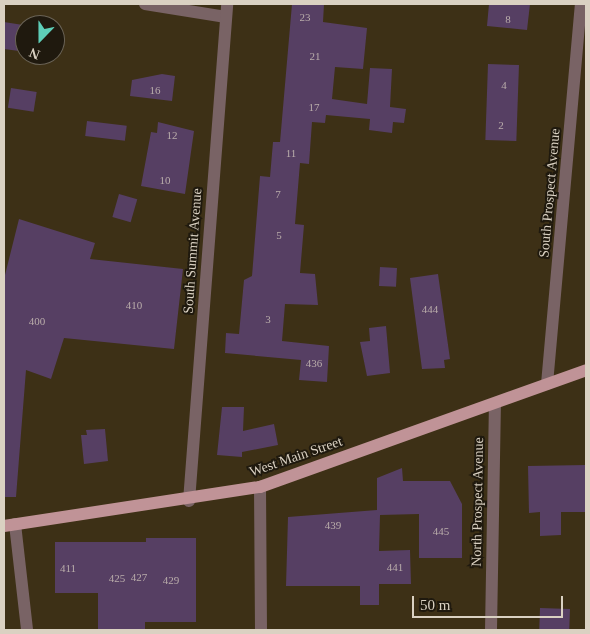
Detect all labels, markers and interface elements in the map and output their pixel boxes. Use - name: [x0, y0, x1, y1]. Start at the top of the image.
- house number: 23: [300, 10, 310, 24]
- house number: 8: [505, 12, 511, 26]
- north arrow: [15, 15, 65, 65]
- text: N: [27, 45, 42, 62]
- house number: 21: [310, 49, 320, 63]
- house number: 4: [501, 78, 507, 92]
- house number: 16: [150, 83, 160, 97]
- house number: 17: [308, 100, 320, 114]
- house number: 2: [498, 118, 504, 132]
- street label: South Prospect Avenue: [536, 127, 564, 259]
- house number: 12: [166, 128, 178, 142]
- house number: 11: [286, 146, 296, 160]
- house number: 10: [160, 173, 170, 187]
- street label: South Summit Avenue: [180, 187, 206, 315]
- house number: 7: [275, 187, 281, 201]
- house number: 5: [276, 228, 282, 242]
- house number: 410: [126, 298, 142, 312]
- house number: 444: [422, 302, 438, 316]
- house number: 3: [265, 312, 271, 326]
- house number: 400: [29, 314, 45, 328]
- house number: 436: [306, 356, 322, 370]
- street label: West Main Street: [247, 433, 345, 481]
- street label: North Prospect Avenue: [468, 437, 488, 567]
- house number: 439: [325, 518, 341, 532]
- house number: 445: [433, 524, 449, 538]
- house number: 441: [387, 560, 403, 574]
- house number: 411: [60, 561, 76, 575]
- house number: 427: [131, 570, 147, 584]
- house number: 425: [109, 571, 125, 585]
- house number: 429: [163, 573, 179, 587]
- scale bar: [415, 586, 566, 618]
- text: 50 m: [420, 597, 450, 613]

